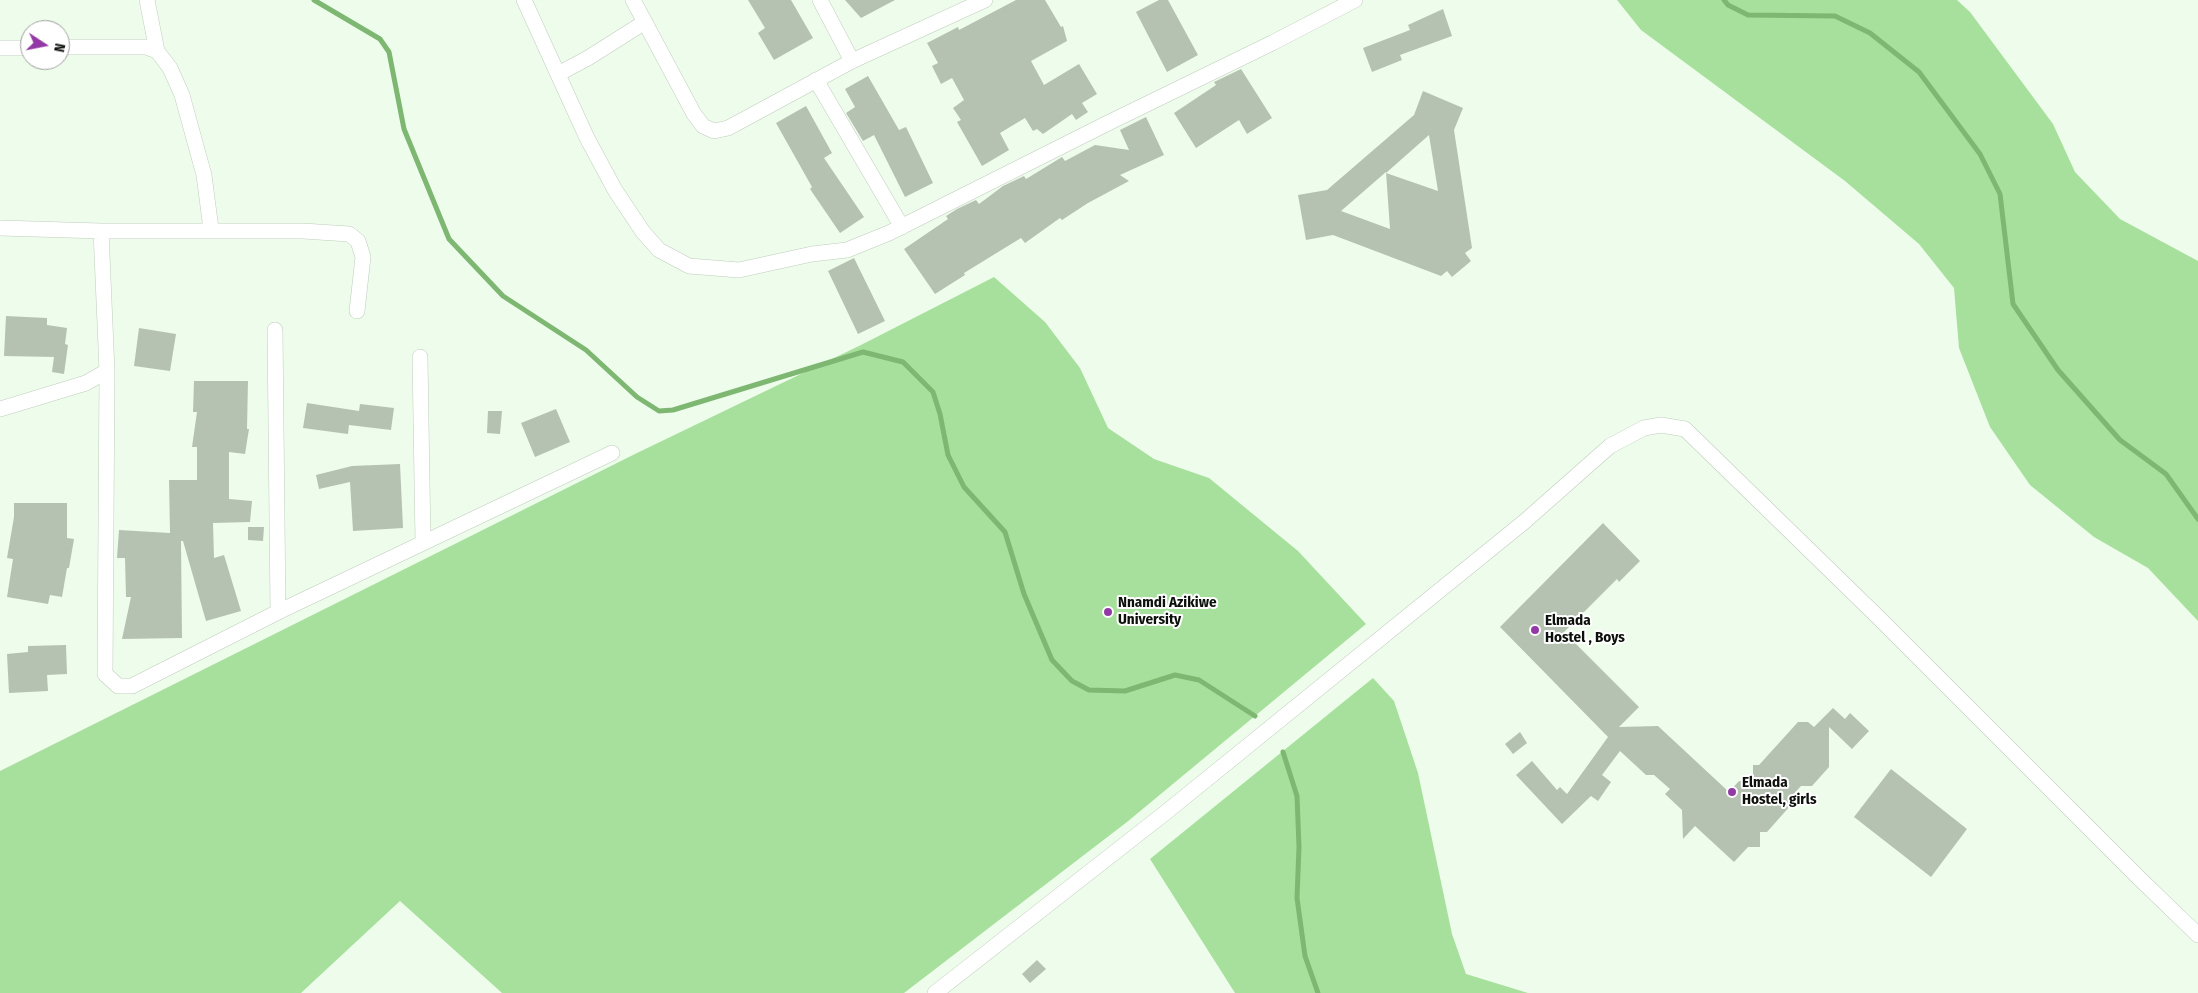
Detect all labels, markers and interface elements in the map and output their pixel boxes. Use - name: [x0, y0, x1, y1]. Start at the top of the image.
- north arrow: [20, 20, 70, 70]
- text: N: [50, 42, 68, 53]
- place label: Nnamdi Azikiwe University: [1118, 594, 1217, 629]
- marker: Nnamdi Azikiwe University: [1102, 606, 1114, 618]
- place label: Elmada Hostel , Boys: [1545, 612, 1625, 647]
- marker: Elmada Hostel , Boys: [1529, 624, 1541, 636]
- place label: Elmada Hostel, girls: [1742, 774, 1816, 809]
- marker: Elmada Hostel, girls: [1726, 786, 1738, 798]

